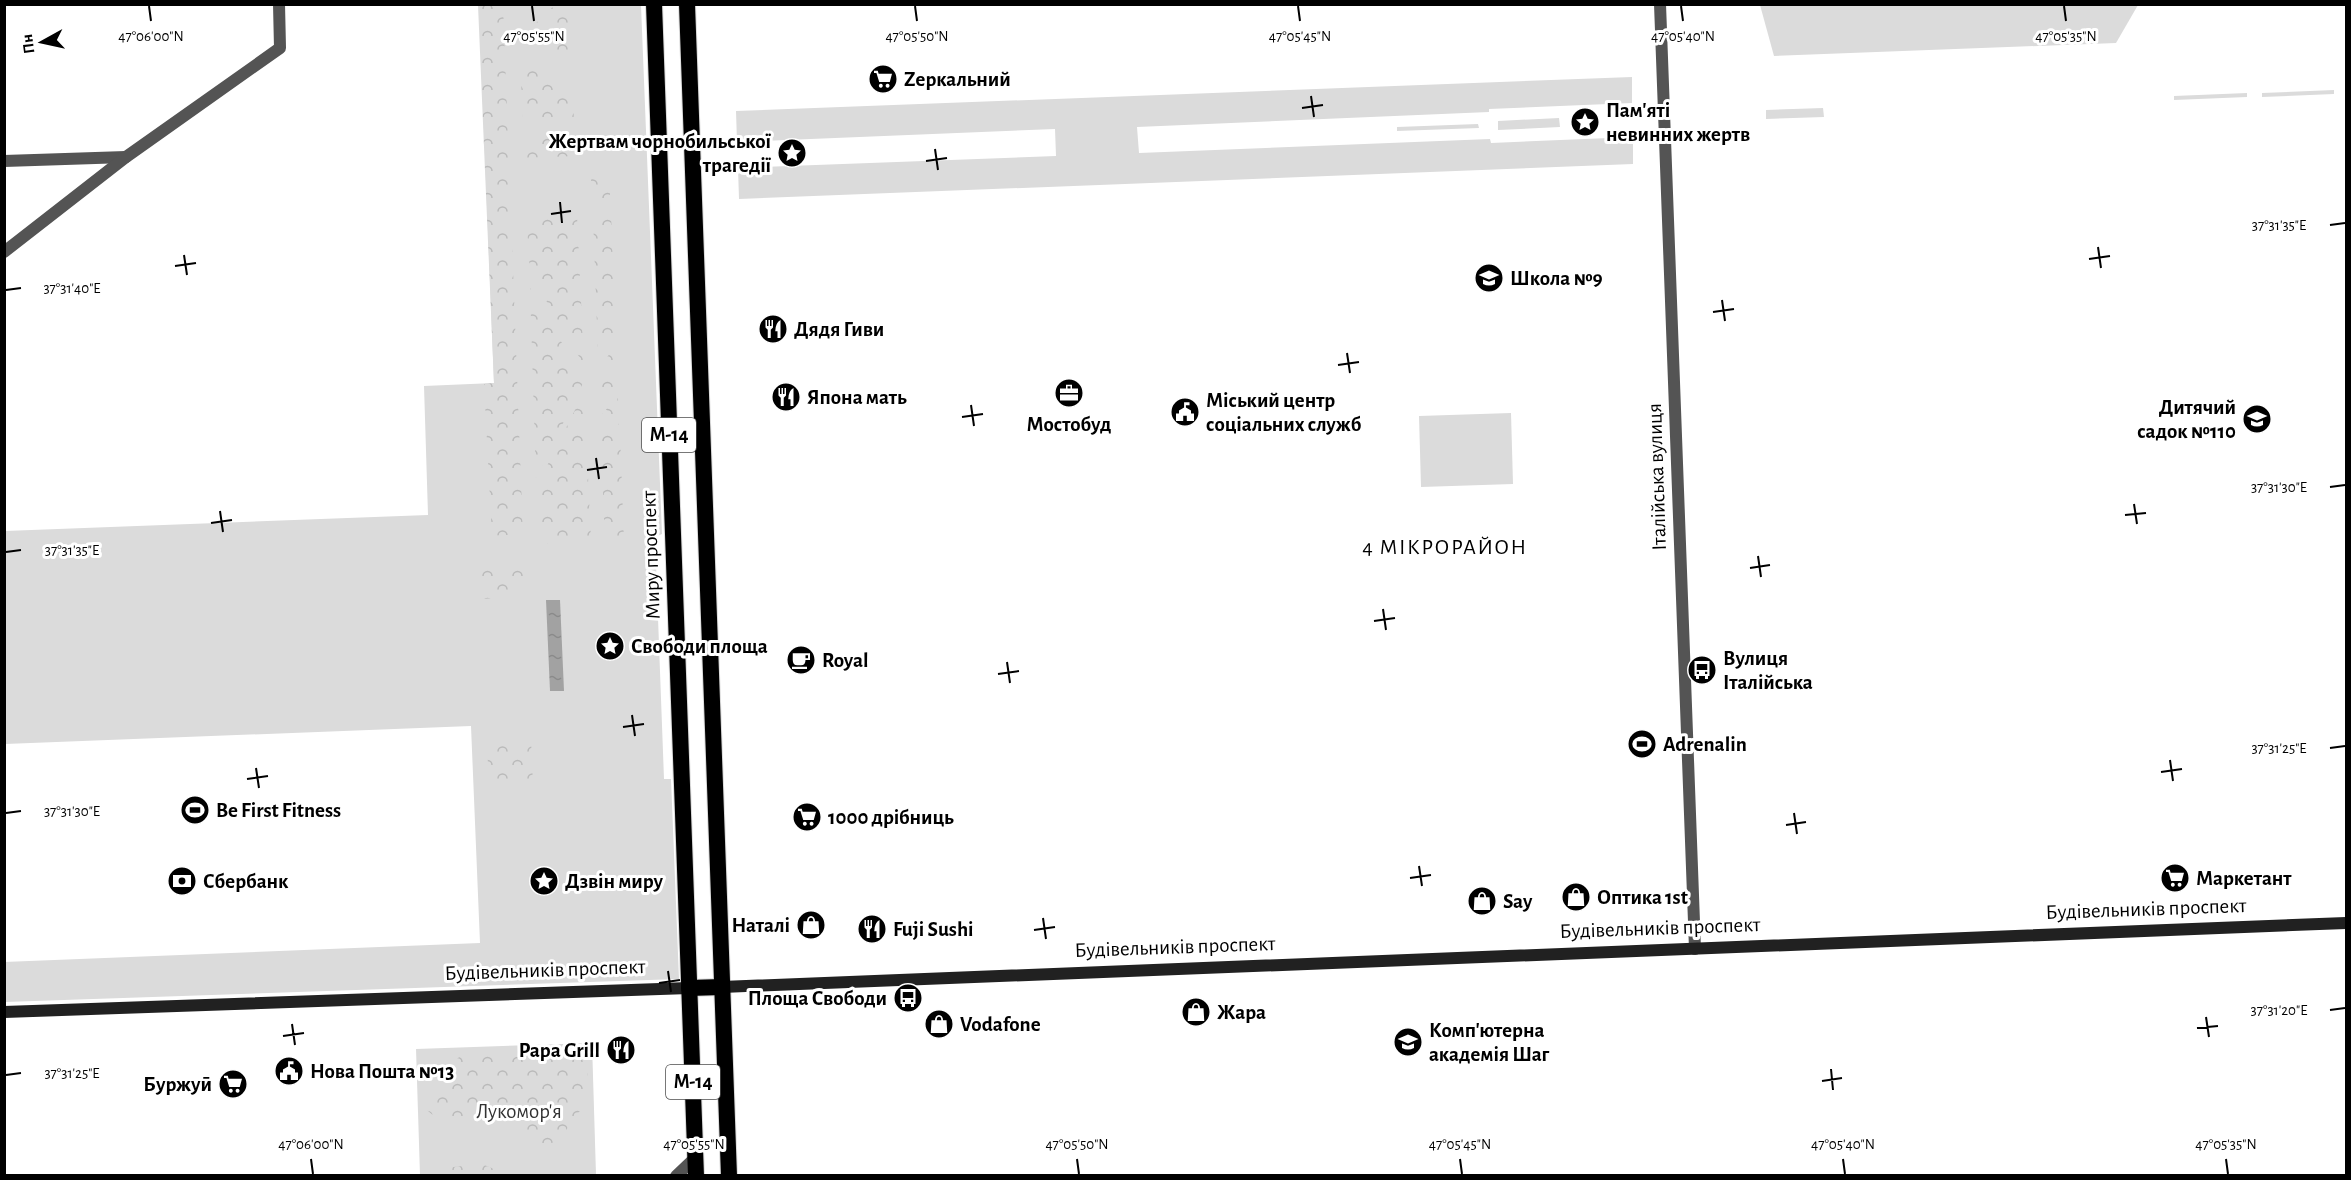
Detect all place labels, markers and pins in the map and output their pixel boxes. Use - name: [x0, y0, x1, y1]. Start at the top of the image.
- supermarket icon: Zеркальний: [867, 63, 899, 95]
- place label: Zеркальний: [904, 69, 1011, 90]
- place label: Пам'яті невинних жертв: [1606, 100, 1750, 145]
- place icon: Пам'яті невинних жертв: [1569, 106, 1601, 138]
- place label: Жертвам чорнобильської трагедії: [548, 131, 772, 176]
- place icon: Жертвам чорнобильської трагедії: [776, 137, 808, 169]
- school or university icon: Школа №9: [1473, 262, 1505, 294]
- place label: Школа №9: [1510, 268, 1603, 289]
- restaurant icon: Дядя Гиви: [757, 313, 789, 345]
- place label: Дядя Гиви: [794, 319, 884, 340]
- office icon: Мостобуд: [1053, 377, 1085, 409]
- restaurant icon: Япона мать: [770, 381, 802, 413]
- place label: Япона мать: [807, 387, 907, 408]
- place label: Міський центр соціальних служб: [1206, 390, 1362, 435]
- public building icon: Міський центр соціальних служб: [1169, 396, 1201, 428]
- place label: Дитячий садок №110: [2137, 397, 2236, 442]
- school or university icon: Дитячий садок №110: [2241, 403, 2273, 435]
- place label: Мостобуд: [1027, 414, 1111, 435]
- place icon: Свободи площа: [594, 630, 626, 662]
- place label: Свободи площа: [631, 636, 768, 657]
- cafe icon: Royal: [785, 644, 817, 676]
- place label: Вулиця Італійська: [1723, 648, 1813, 693]
- place label: Royal: [822, 650, 869, 671]
- bus stop icon: Вулиця Італійська: [1686, 654, 1718, 686]
- sports icon: Adrenalin: [1626, 728, 1658, 760]
- place label: Adrenalin: [1663, 734, 1747, 755]
- sports icon: Be First Fitness: [179, 794, 211, 826]
- place label: Be First Fitness: [216, 800, 341, 821]
- supermarket icon: 1000 дрібниць: [791, 801, 823, 833]
- place label: 1000 дрібниць: [828, 807, 954, 828]
- supermarket icon: Маркетант: [2159, 862, 2191, 894]
- bank icon: Сбербанк: [166, 865, 198, 897]
- place icon: Дзвін миру: [528, 865, 560, 897]
- place label: Маркетант: [2196, 868, 2292, 889]
- place label: Сбербанк: [203, 871, 289, 892]
- place label: Дзвін миру: [565, 871, 663, 892]
- shop icon: Оптика 1st: [1560, 881, 1592, 913]
- shop icon: Say: [1466, 885, 1498, 917]
- place label: Оптика 1st: [1597, 887, 1688, 908]
- place label: Say: [1503, 891, 1533, 912]
- shop icon: Наталі: [795, 909, 827, 941]
- restaurant icon: Fuji Sushi: [856, 913, 888, 945]
- place label: Наталі: [732, 915, 790, 936]
- place label: Fuji Sushi: [893, 919, 974, 940]
- bus stop icon: Площа Свободи: [892, 982, 924, 1014]
- place label: Площа Свободи: [748, 988, 887, 1009]
- shop icon: Жара: [1180, 996, 1212, 1028]
- place label: Жара: [1217, 1002, 1266, 1023]
- shop icon: Vodafone: [923, 1008, 955, 1040]
- place label: Vodafone: [960, 1014, 1041, 1035]
- place label: Комп'ютерна академія Шаг: [1429, 1020, 1550, 1065]
- school or university icon: Комп'ютерна академія Шаг: [1392, 1026, 1424, 1058]
- restaurant icon: Papa Grill: [605, 1034, 637, 1066]
- place label: Papa Grill: [519, 1040, 600, 1061]
- public building icon: Нова Пошта №13: [273, 1055, 305, 1087]
- place label: Нова Пошта №13: [310, 1061, 454, 1082]
- supermarket icon: Буржуӣ: [217, 1068, 249, 1100]
- place label: Буржуӣ: [143, 1074, 212, 1095]

